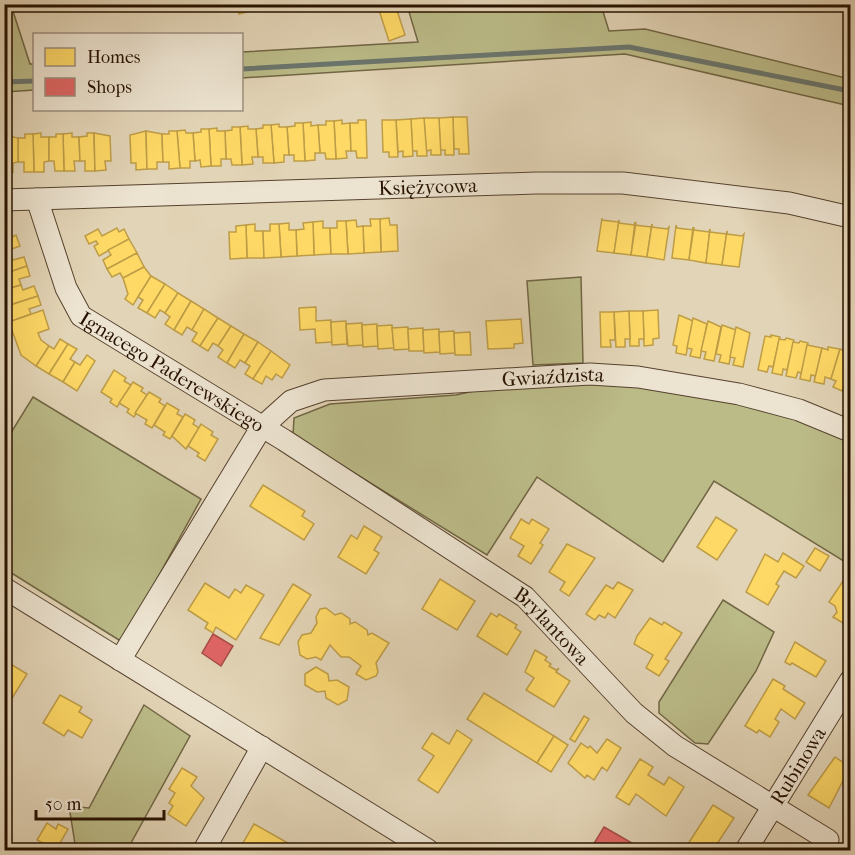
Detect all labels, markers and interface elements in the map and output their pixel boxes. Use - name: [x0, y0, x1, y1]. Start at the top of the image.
- legend: [33, 33, 243, 111]
- text: Homes: [87, 47, 141, 68]
- text: Shops: [87, 77, 132, 98]
- street label: Księżycowa: [378, 173, 479, 200]
- street label: Ignacego Paderewskiego: [75, 306, 269, 437]
- street label: Gwiaździsta: [501, 362, 606, 391]
- street label: Brylantowa: [510, 582, 595, 670]
- street label: Rubinowa: [765, 722, 831, 809]
- scale bar: [36, 783, 164, 821]
- text: 50 m: [45, 794, 82, 815]

